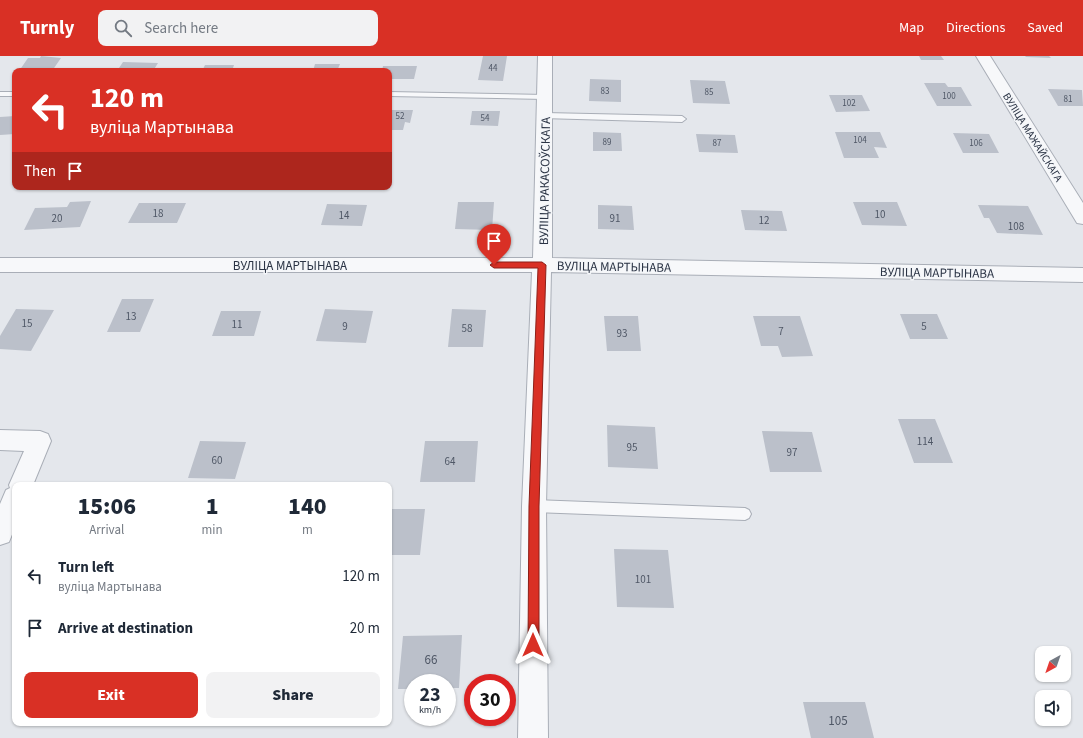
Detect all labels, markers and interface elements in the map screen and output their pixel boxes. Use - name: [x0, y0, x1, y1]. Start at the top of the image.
- search box: [98, 10, 378, 46]
- text: Turnly: [20, 15, 74, 42]
- icon: search: [112, 17, 134, 39]
- text: Search here: [144, 18, 218, 39]
- text: Map: [899, 18, 924, 38]
- text: Directions: [946, 18, 1005, 38]
- text: Saved: [1027, 18, 1063, 38]
- house number: 44: [489, 62, 498, 75]
- text: 120 m: [90, 78, 164, 118]
- icon: left: [24, 84, 76, 136]
- house number: 83: [601, 85, 610, 98]
- house number: 85: [705, 86, 714, 99]
- house number: 100: [942, 90, 956, 103]
- street label: ВУЛІЦА МАЖАЙСКАГА: [999, 90, 1066, 185]
- house number: 81: [1064, 93, 1072, 106]
- house number: 102: [842, 97, 856, 110]
- house number: 52: [396, 110, 405, 123]
- house number: 54: [481, 112, 490, 125]
- text: вуліца Мартынава: [90, 115, 234, 140]
- street label: ВУЛІЦА РАКАСОЎСКАГА: [535, 116, 555, 245]
- house number: 104: [853, 134, 867, 147]
- house number: 89: [603, 136, 612, 149]
- house number: 87: [713, 137, 722, 150]
- house number: 106: [969, 137, 983, 150]
- icon: arrive: [64, 160, 86, 182]
- text: Then: [24, 161, 56, 182]
- house number: 18: [153, 206, 164, 221]
- house number: 10: [875, 207, 885, 222]
- house number: 14: [339, 208, 350, 223]
- house number: 20: [52, 211, 62, 226]
- house number: 91: [610, 211, 620, 226]
- house number: 12: [759, 213, 769, 228]
- house number: 108: [1008, 219, 1025, 234]
- pin: [477, 224, 511, 265]
- icon: arrive: [483, 230, 505, 252]
- street label: ВУЛІЦА МАРТЫНАВА: [233, 257, 348, 275]
- street label: ВУЛІЦА МАРТЫНАВА: [557, 257, 672, 277]
- street label: ВУЛІЦА МАРТЫНАВА: [880, 263, 995, 283]
- house number: 13: [126, 309, 136, 324]
- house number: 15: [22, 316, 32, 331]
- house number: 11: [232, 317, 242, 332]
- house number: 9: [342, 319, 348, 334]
- house number: 5: [921, 319, 927, 334]
- house number: 58: [462, 321, 473, 336]
- house number: 7: [778, 324, 784, 339]
- house number: 93: [617, 326, 627, 341]
- house number: 114: [917, 434, 934, 449]
- house number: 95: [627, 440, 637, 455]
- house number: 97: [787, 445, 797, 460]
- house number: 60: [212, 453, 222, 468]
- house number: 64: [445, 454, 456, 469]
- text: 15:06: [77, 489, 136, 524]
- text: 1: [206, 489, 219, 524]
- text: 140: [288, 489, 327, 524]
- text: Arrival: [89, 521, 124, 539]
- text: min: [202, 521, 223, 539]
- text: m: [302, 521, 313, 539]
- text: Turn left: [58, 557, 114, 578]
- icon: left: [24, 565, 46, 587]
- text: 120 m: [342, 566, 380, 587]
- house number: 101: [635, 572, 651, 587]
- text: вуліца Мартынава: [58, 578, 162, 596]
- icon: arrive: [24, 617, 46, 639]
- text: Arrive at destination: [58, 618, 193, 639]
- text: 20 m: [350, 618, 380, 639]
- position arrow: [512, 624, 554, 666]
- north arrow: [1035, 646, 1071, 682]
- map controls: [1035, 646, 1071, 726]
- house number: 66: [425, 651, 437, 669]
- button: Exit: [24, 672, 198, 718]
- button: Share: [206, 672, 380, 718]
- speed limit sign: 30: [464, 674, 516, 726]
- text: 23: [419, 681, 441, 709]
- button: sound: [1035, 690, 1071, 726]
- text: km/h: [419, 703, 441, 717]
- house number: 105: [828, 712, 848, 730]

